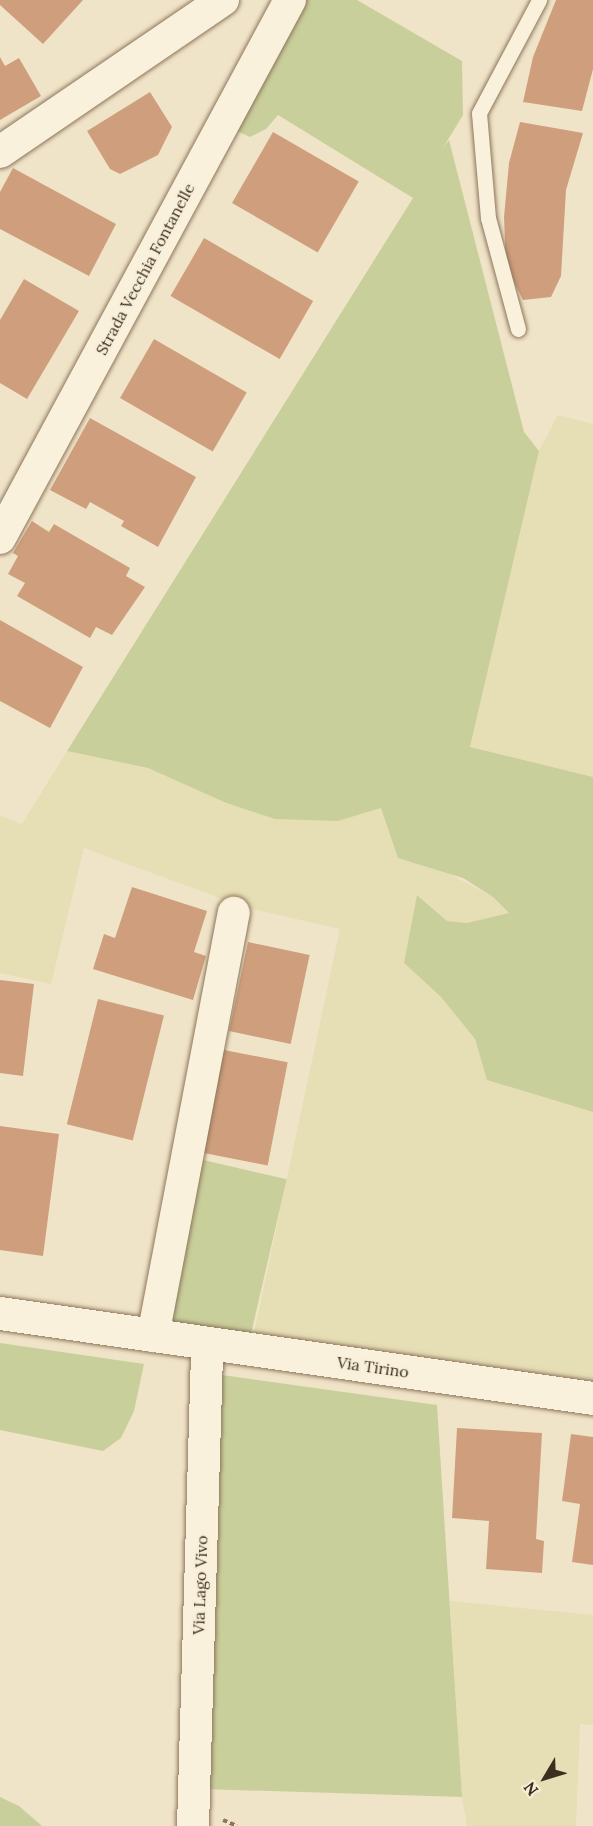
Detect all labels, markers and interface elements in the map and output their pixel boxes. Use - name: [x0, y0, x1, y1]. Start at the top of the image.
- street label: Strada Vecchia Fontanelle: [91, 180, 199, 358]
- street label: Via Tirino: [336, 1352, 410, 1382]
- street label: Via Lago Vivo: [189, 1535, 211, 1635]
- north arrow: [515, 1748, 575, 1808]
- text: N: [519, 1778, 543, 1800]

